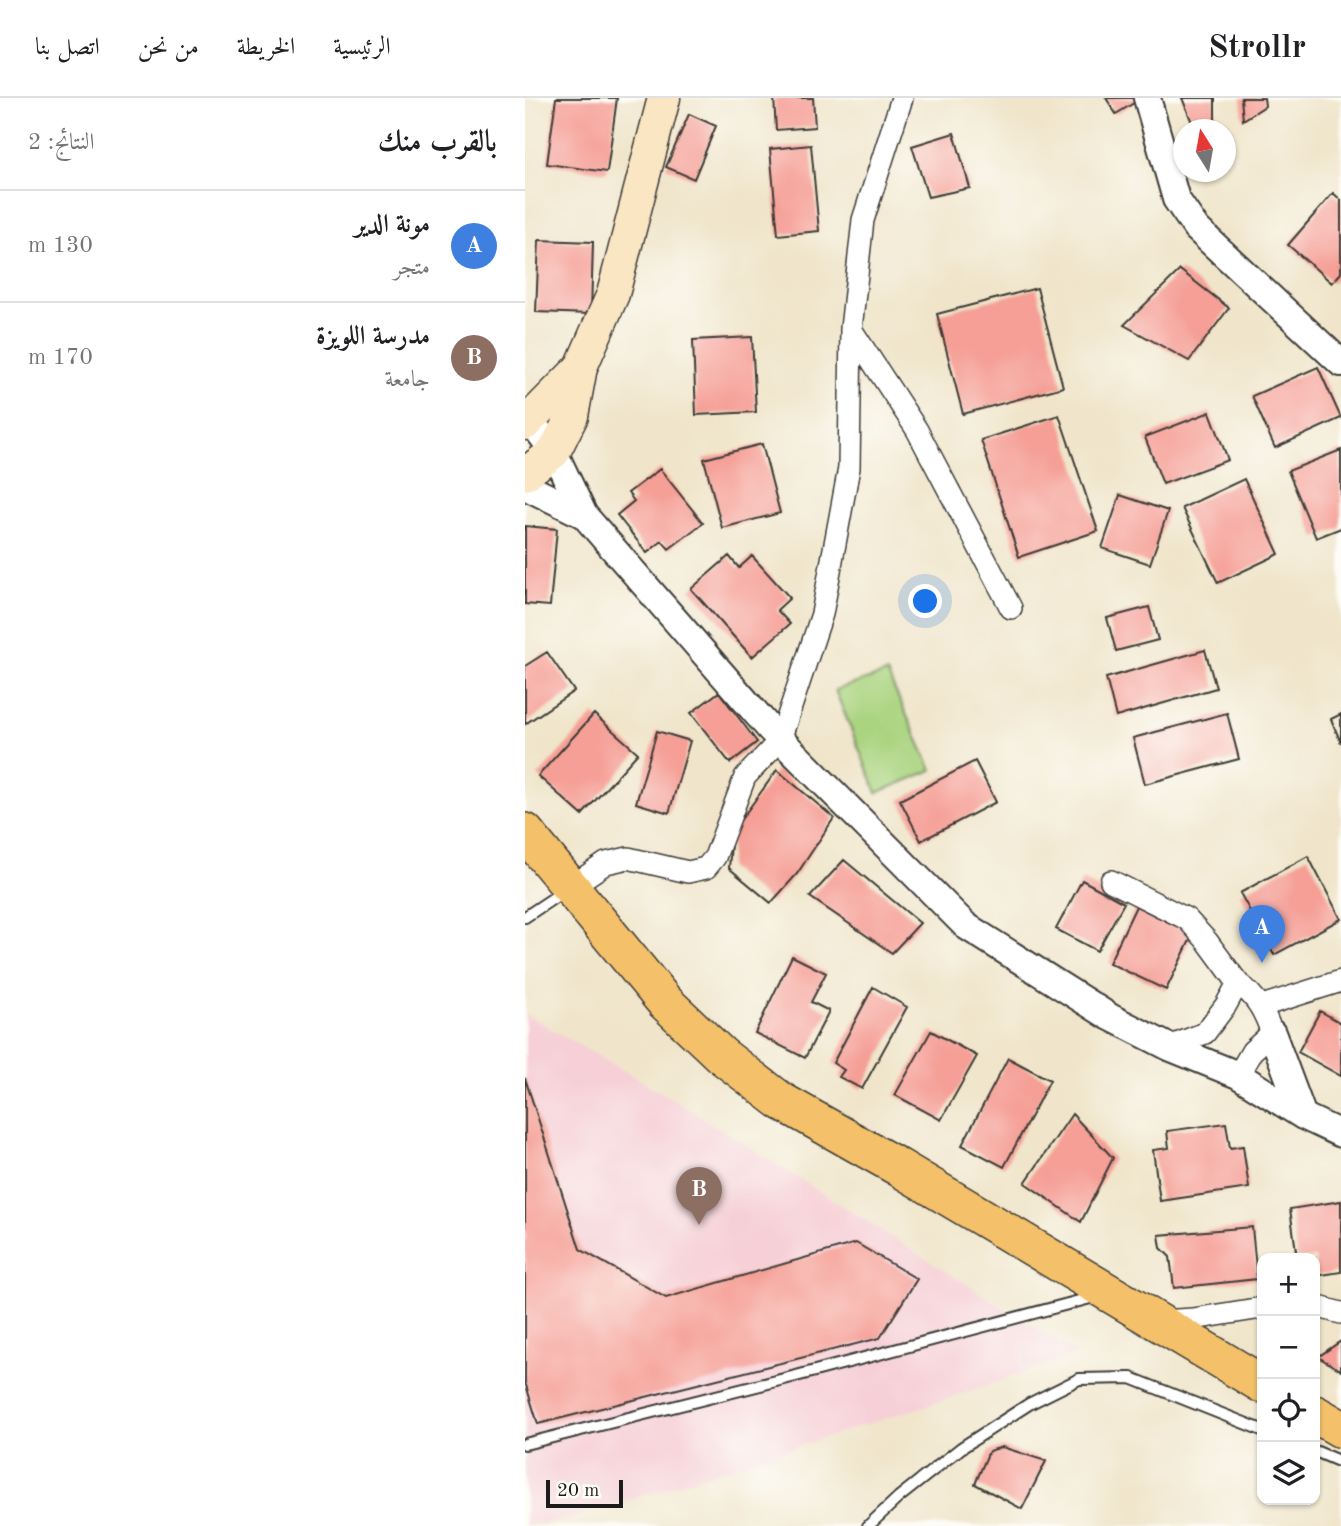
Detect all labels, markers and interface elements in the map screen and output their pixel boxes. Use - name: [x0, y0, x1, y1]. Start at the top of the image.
- text: Strollr: [1208, 32, 1306, 65]
- text: اتصل بنا: [35, 36, 100, 60]
- text: من نحن: [138, 36, 199, 60]
- text: الخريطة: [237, 36, 295, 60]
- text: الرئيسية: [333, 36, 391, 60]
- north arrow: [1173, 119, 1236, 182]
- text: بالقرب منك: [378, 128, 497, 158]
- text: النتائج: 2: [28, 131, 95, 154]
- text: مونة الدير: [354, 212, 430, 238]
- text: 130 m: [28, 234, 93, 257]
- text: A: [465, 234, 483, 257]
- text: متجر: [394, 256, 430, 279]
- text: مدرسة اللويزة: [316, 324, 430, 350]
- text: 170 m: [28, 346, 93, 369]
- text: B: [466, 346, 482, 369]
- text: جامعة: [385, 368, 430, 391]
- your location: [908, 584, 942, 618]
- pin: A: [1239, 905, 1285, 963]
- pin: B: [676, 1167, 722, 1225]
- map controls: [1257, 1253, 1320, 1505]
- button: +: [1257, 1253, 1320, 1316]
- button: −: [1257, 1316, 1320, 1379]
- button: locate: [1257, 1379, 1320, 1442]
- button: layers: [1257, 1442, 1320, 1505]
- scale bar: [546, 1477, 623, 1509]
- text: 20 m: [557, 1482, 599, 1501]

